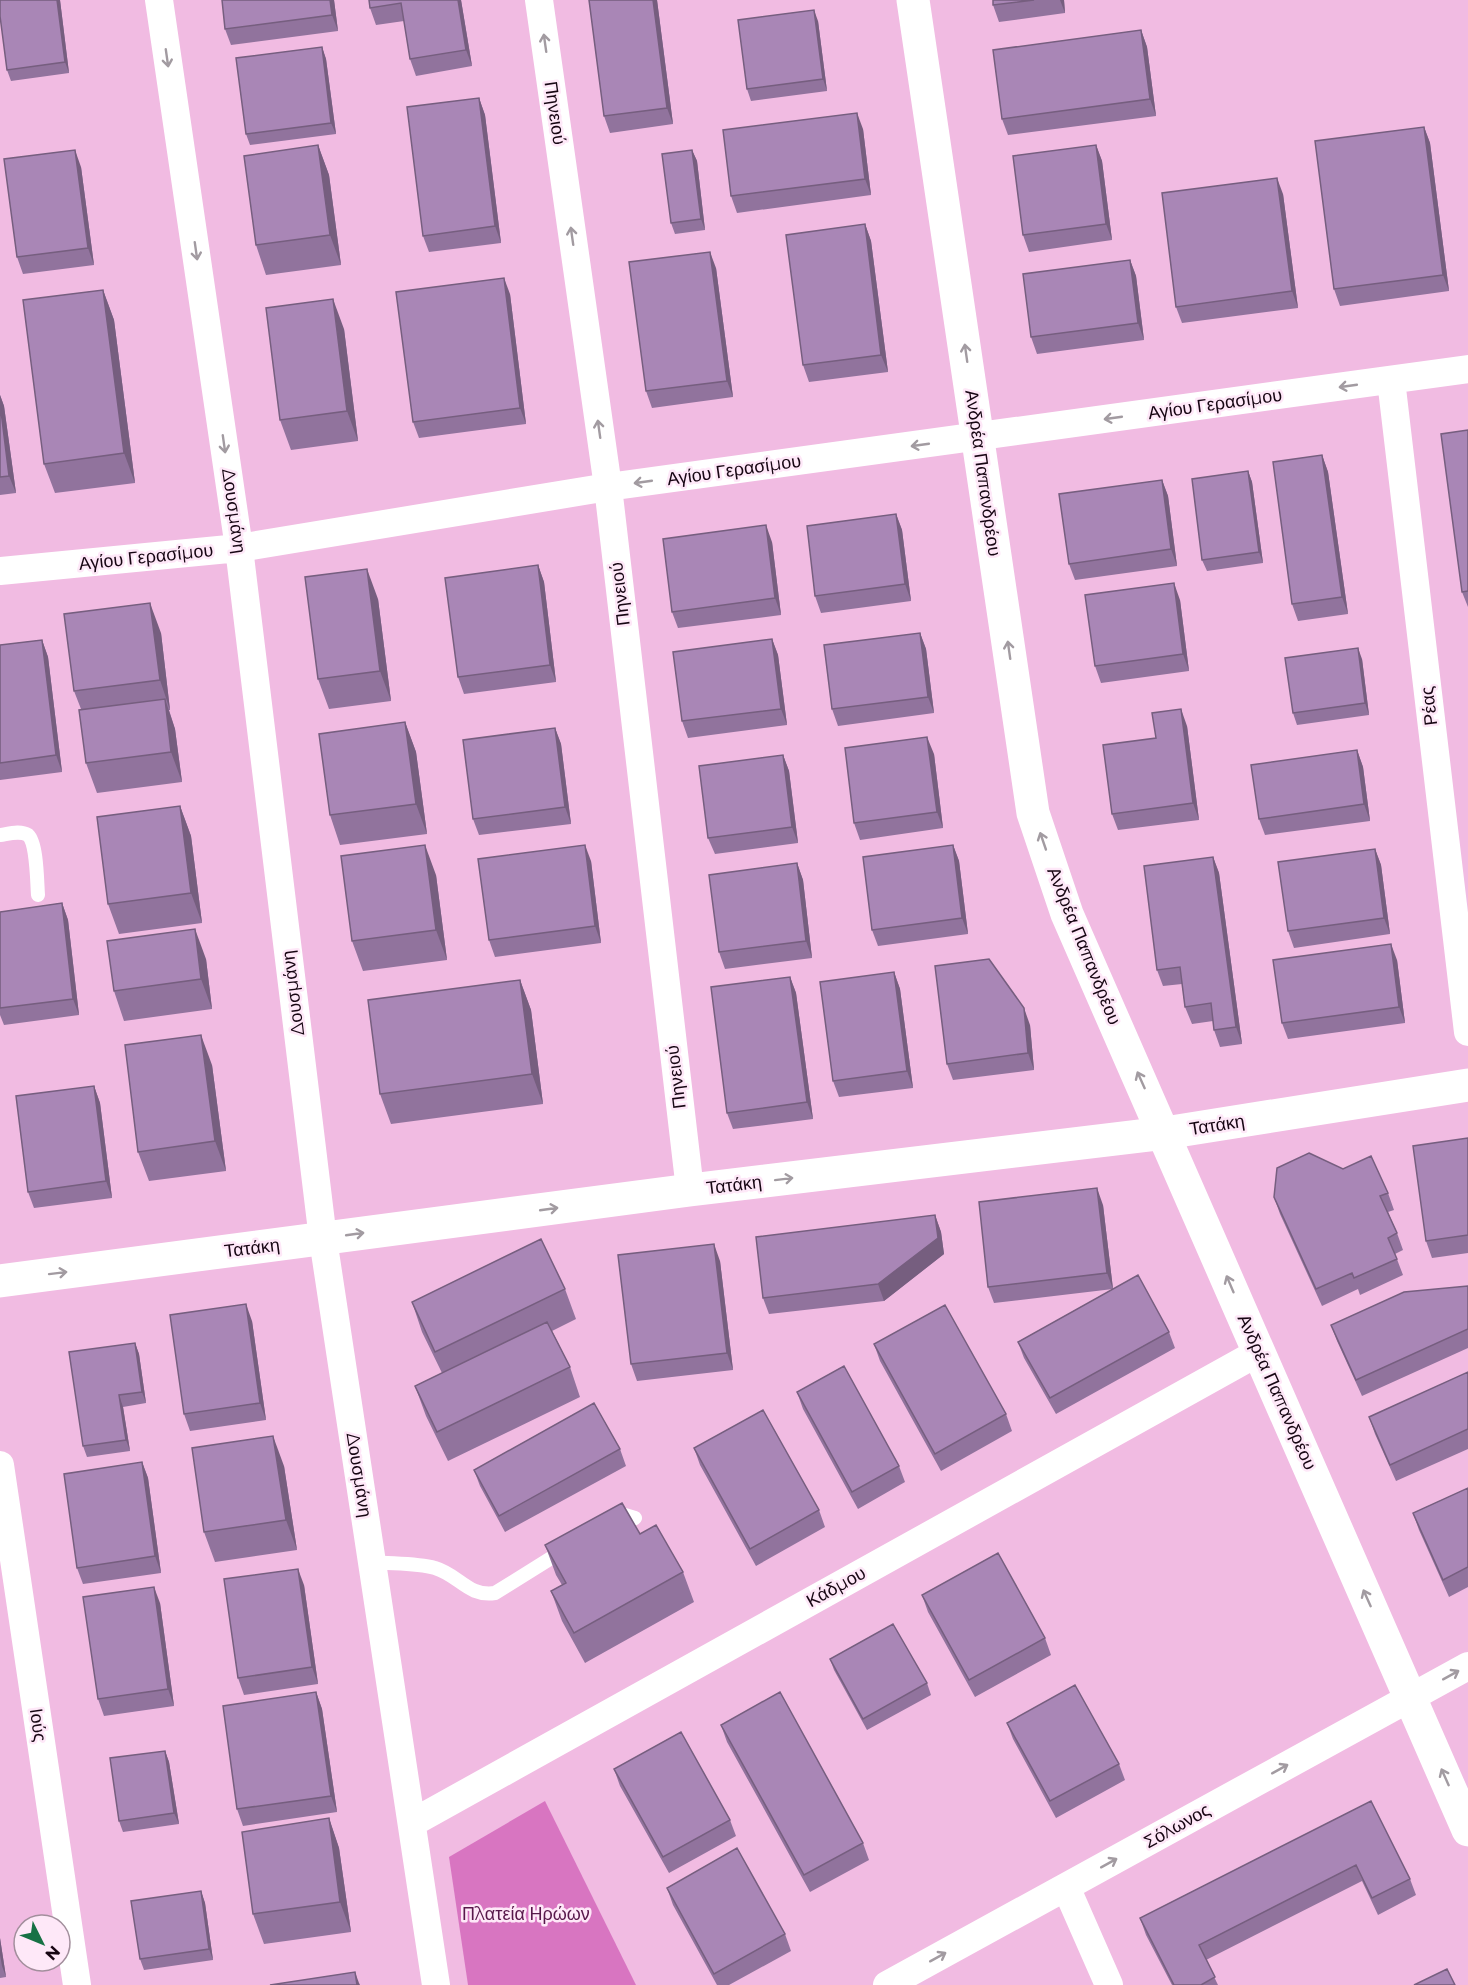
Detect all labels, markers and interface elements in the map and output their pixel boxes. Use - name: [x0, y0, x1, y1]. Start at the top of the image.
- one-way arrow: [540, 33, 551, 53]
- one-way arrow: [162, 47, 173, 67]
- street label: Πηνειού: [540, 80, 570, 146]
- one-way arrow: [567, 226, 578, 246]
- one-way arrow: [190, 240, 201, 260]
- one-way arrow: [960, 344, 971, 363]
- one-way arrow: [1338, 381, 1358, 392]
- street label: Αγίου Γερασίμου: [1147, 384, 1283, 424]
- street label: Ανδρέα Παπανδρέου: [960, 388, 1006, 558]
- one-way arrow: [1103, 413, 1123, 424]
- one-way arrow: [594, 419, 605, 439]
- one-way arrow: [218, 433, 229, 453]
- one-way arrow: [910, 440, 930, 451]
- street label: Αγίου Γερασίμου: [666, 450, 802, 490]
- street label: Δουσμάνη: [217, 467, 251, 555]
- one-way arrow: [634, 477, 654, 488]
- street label: Αγίου Γερασίμου: [78, 539, 214, 575]
- street label: Πηνειού: [605, 561, 635, 627]
- one-way arrow: [1004, 640, 1015, 660]
- street label: Ρέας: [1416, 685, 1442, 727]
- one-way arrow: [1036, 832, 1047, 851]
- street label: Ανδρέα Παπανδρέου: [1042, 864, 1126, 1028]
- street label: Δουσμάνη: [277, 949, 309, 1037]
- street label: Πηνειού: [661, 1044, 691, 1110]
- one-way arrow: [1135, 1071, 1146, 1089]
- street label: Τατάκη: [1188, 1110, 1246, 1140]
- street label: Τατάκη: [705, 1171, 763, 1199]
- one-way arrow: [773, 1173, 793, 1184]
- one-way arrow: [538, 1203, 558, 1214]
- one-way arrow: [345, 1229, 365, 1240]
- street label: Τατάκη: [223, 1234, 281, 1262]
- one-way arrow: [48, 1268, 67, 1279]
- one-way arrow: [1224, 1276, 1235, 1294]
- street label: Ανδρέα Παπανδρέου: [1233, 1311, 1321, 1473]
- street label: Δουσμάνη: [341, 1431, 377, 1519]
- street label: Κάδμου: [803, 1562, 869, 1612]
- one-way arrow: [1361, 1589, 1372, 1608]
- one-way arrow: [1442, 1669, 1459, 1681]
- street label: Ιούς: [25, 1707, 51, 1743]
- one-way arrow: [1271, 1763, 1288, 1775]
- one-way arrow: [1438, 1768, 1450, 1786]
- street label: Σόλωνος: [1140, 1799, 1214, 1853]
- one-way arrow: [1100, 1857, 1117, 1869]
- park label: Πλατεία Ηρώων: [462, 1903, 590, 1925]
- north arrow: [12, 1913, 72, 1973]
- text: N: [41, 1942, 64, 1964]
- one-way arrow: [929, 1951, 946, 1963]

